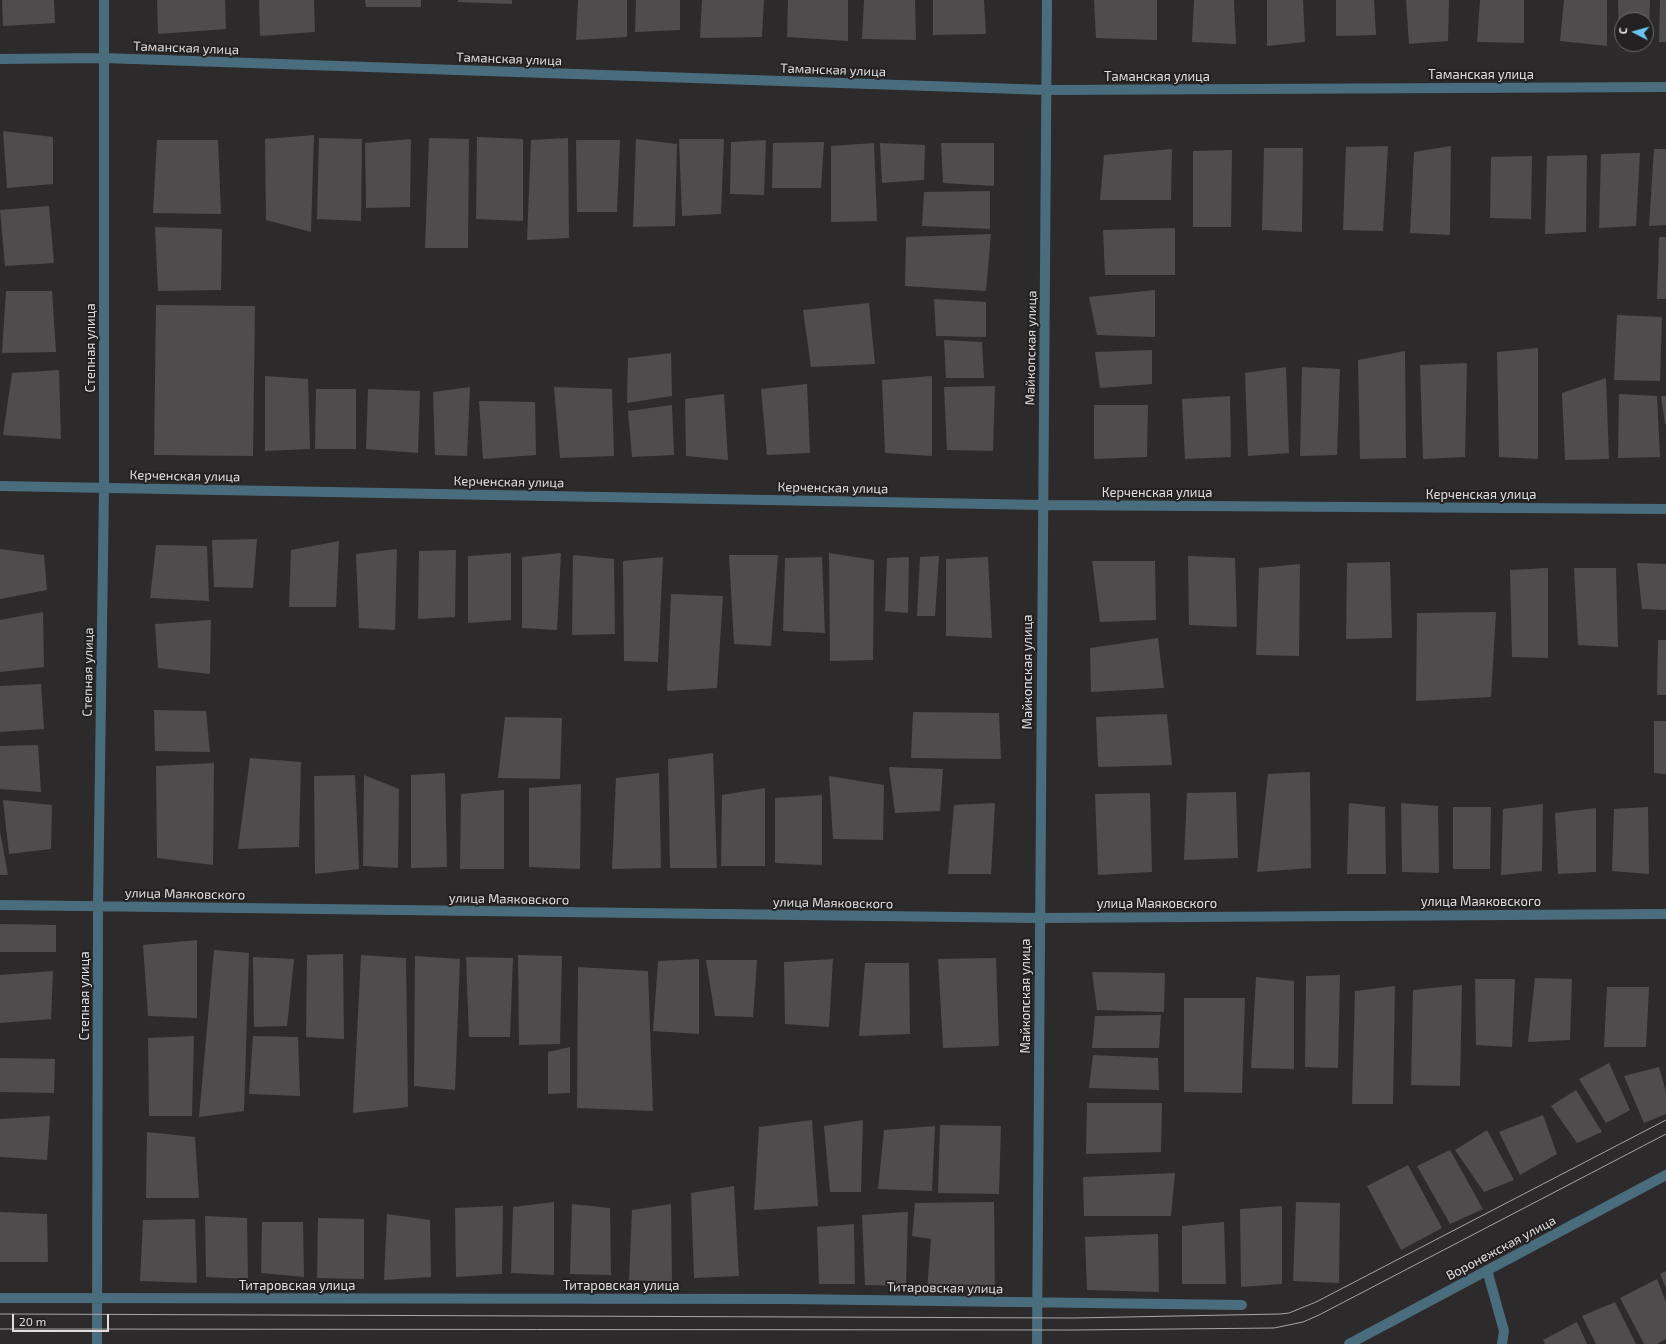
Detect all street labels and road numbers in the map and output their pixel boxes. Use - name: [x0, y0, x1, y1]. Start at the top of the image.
- street label: Таманская улица: [133, 38, 239, 58]
- street label: Таманская улица: [456, 49, 562, 69]
- street label: Таманская улица: [780, 60, 886, 80]
- street label: Таманская улица: [1428, 67, 1534, 83]
- street label: Таманская улица: [1104, 69, 1210, 85]
- street label: Майкопская улица: [1022, 290, 1040, 406]
- street label: Степная улица: [83, 303, 99, 393]
- street label: Керченская улица: [130, 467, 240, 485]
- street label: Керченская улица: [454, 473, 564, 491]
- street label: Керченская улица: [778, 479, 888, 497]
- street label: Керченская улица: [1102, 485, 1212, 501]
- street label: Керченская улица: [1426, 487, 1536, 503]
- street label: Майкопская улица: [1020, 615, 1036, 729]
- street label: Степная улица: [79, 627, 97, 717]
- street label: улица Маяковского: [125, 885, 245, 903]
- street label: улица Маяковского: [449, 890, 569, 908]
- street label: улица Маяковского: [773, 894, 893, 912]
- street label: улица Маяковского: [1421, 894, 1541, 910]
- street label: улица Маяковского: [1097, 896, 1217, 912]
- street label: Майкопская улица: [1018, 939, 1034, 1053]
- street label: Степная улица: [77, 951, 93, 1041]
- street label: Воронежская улица: [1443, 1212, 1559, 1284]
- street label: Титаровская улица: [239, 1278, 355, 1294]
- street label: Титаровская улица: [563, 1278, 679, 1294]
- street label: Титаровская улица: [887, 1279, 1003, 1297]

